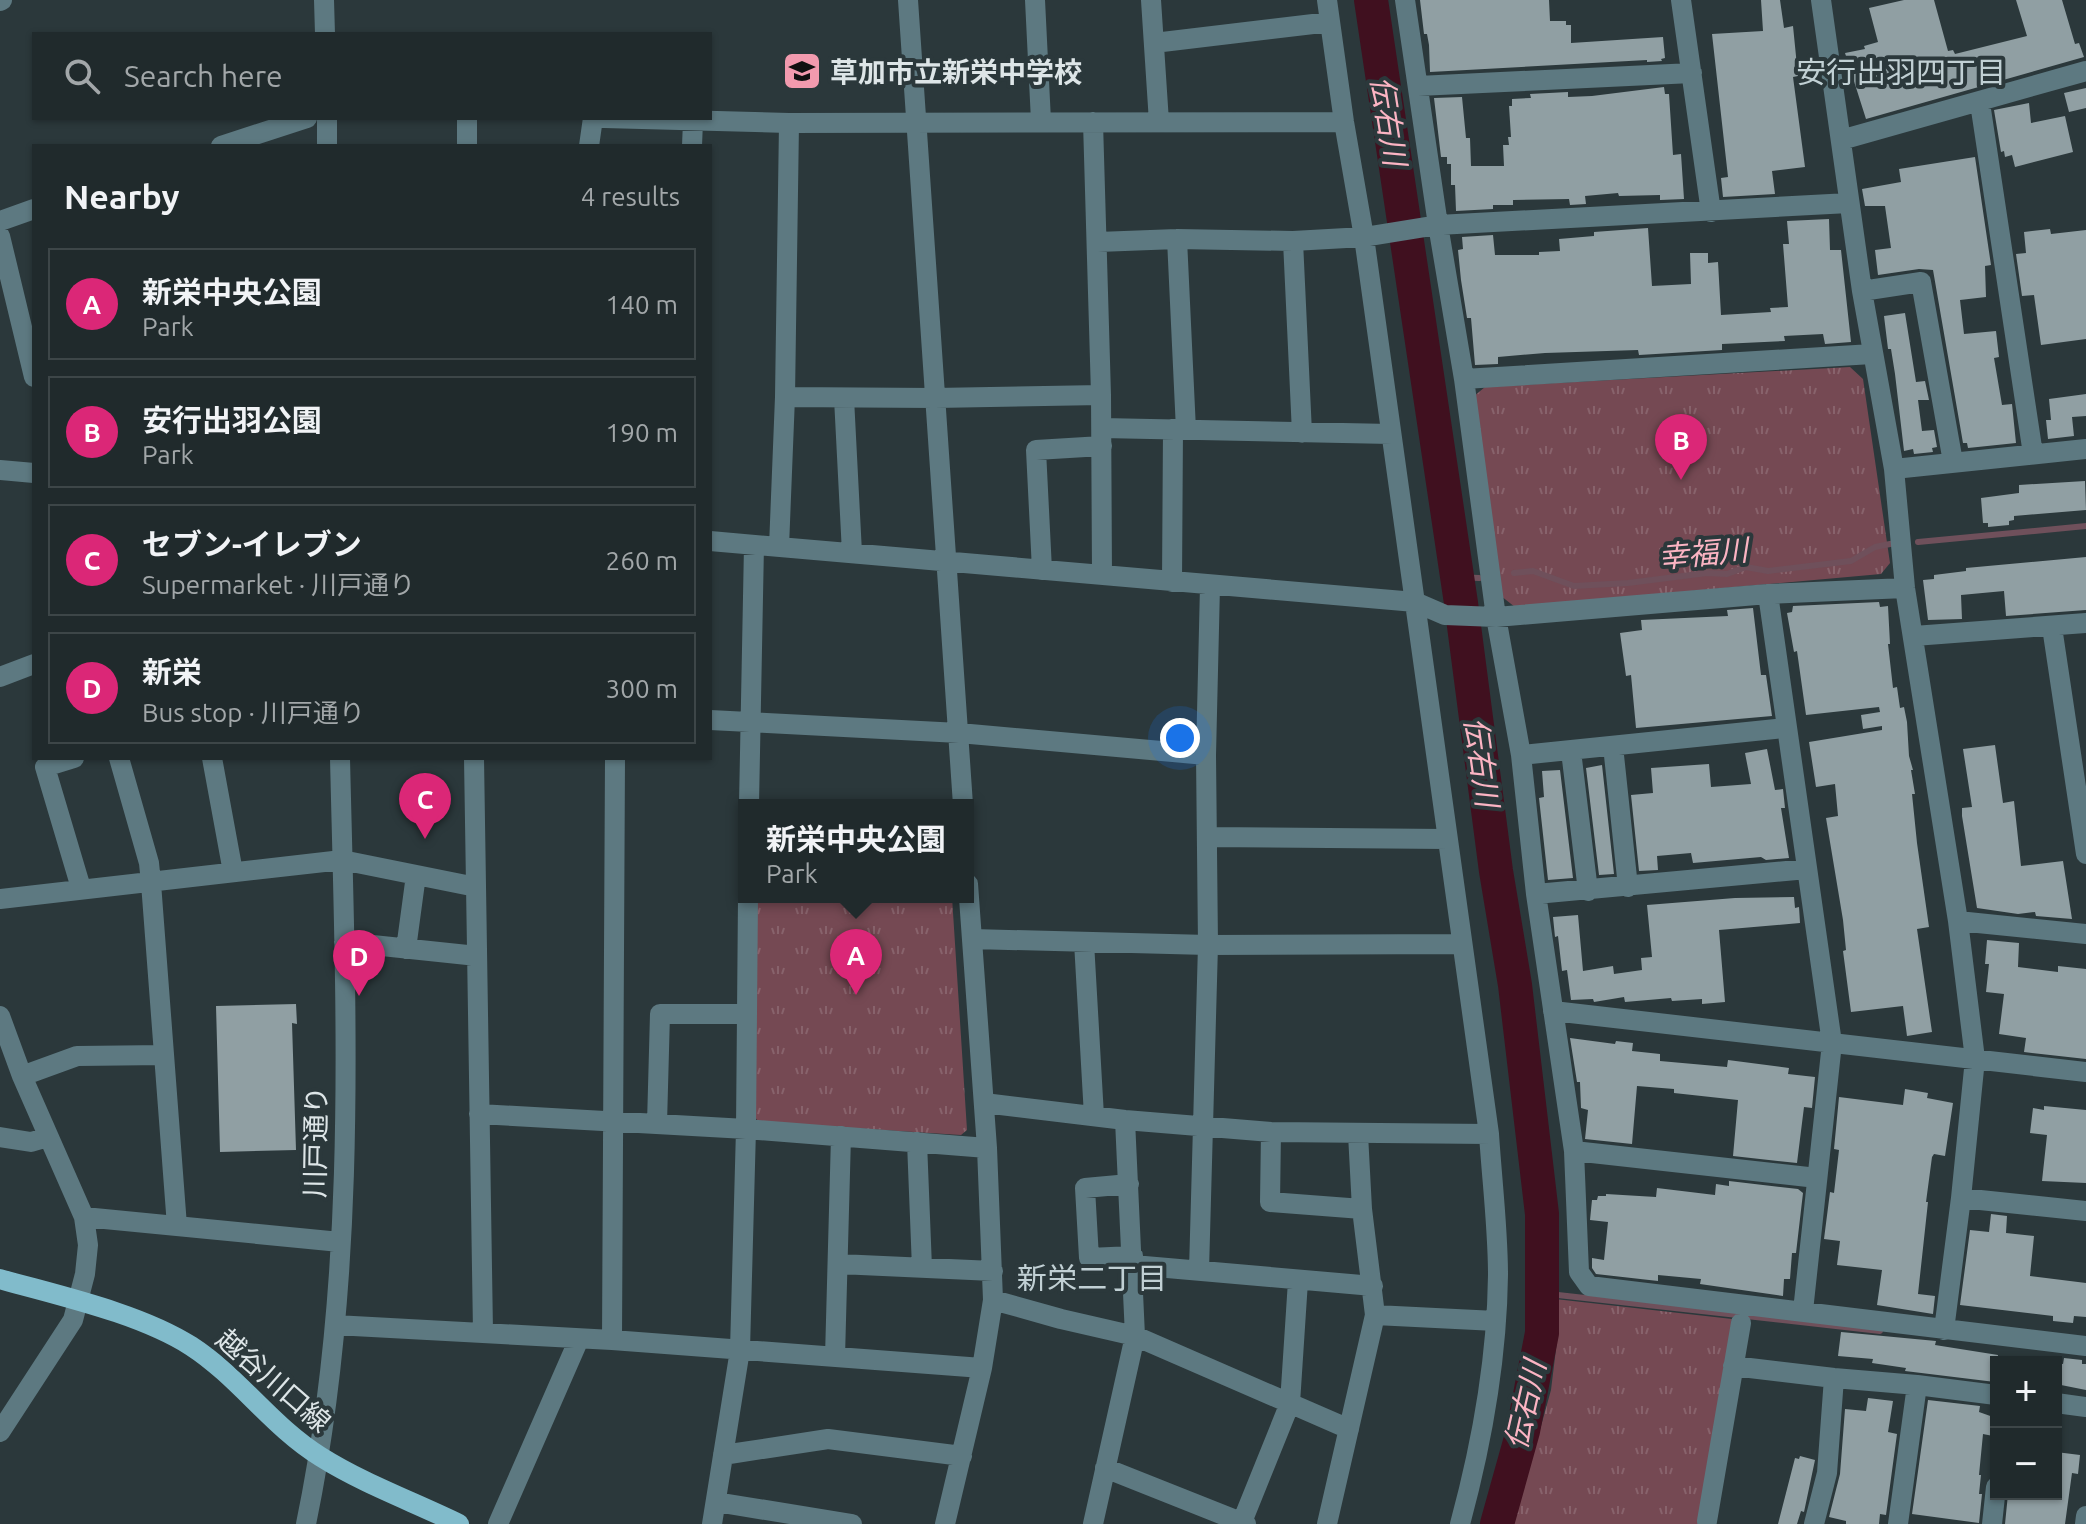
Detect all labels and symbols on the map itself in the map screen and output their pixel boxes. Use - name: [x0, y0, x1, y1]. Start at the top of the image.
- school or university icon: 草加市立新栄中学校: [781, 50, 823, 92]
- district label: 安行出羽四丁目: [1796, 55, 2006, 89]
- place label: 草加市立新栄中学校: [830, 56, 1082, 87]
- water label: 伝右川: [1365, 74, 1413, 171]
- pin: B: [1655, 414, 1707, 480]
- water label: 幸福川: [1657, 532, 1752, 574]
- water label: 伝右川: [1459, 715, 1506, 812]
- your location: [1160, 718, 1200, 758]
- pin: C: [399, 773, 451, 839]
- pin: A: [830, 929, 882, 995]
- pin: D: [333, 930, 385, 996]
- street label: 川戸通り: [299, 1086, 331, 1198]
- district label: 新栄二丁目: [1017, 1261, 1167, 1295]
- street label: 越谷川口線: [211, 1322, 337, 1438]
- water label: 伝右川: [1498, 1354, 1552, 1453]

